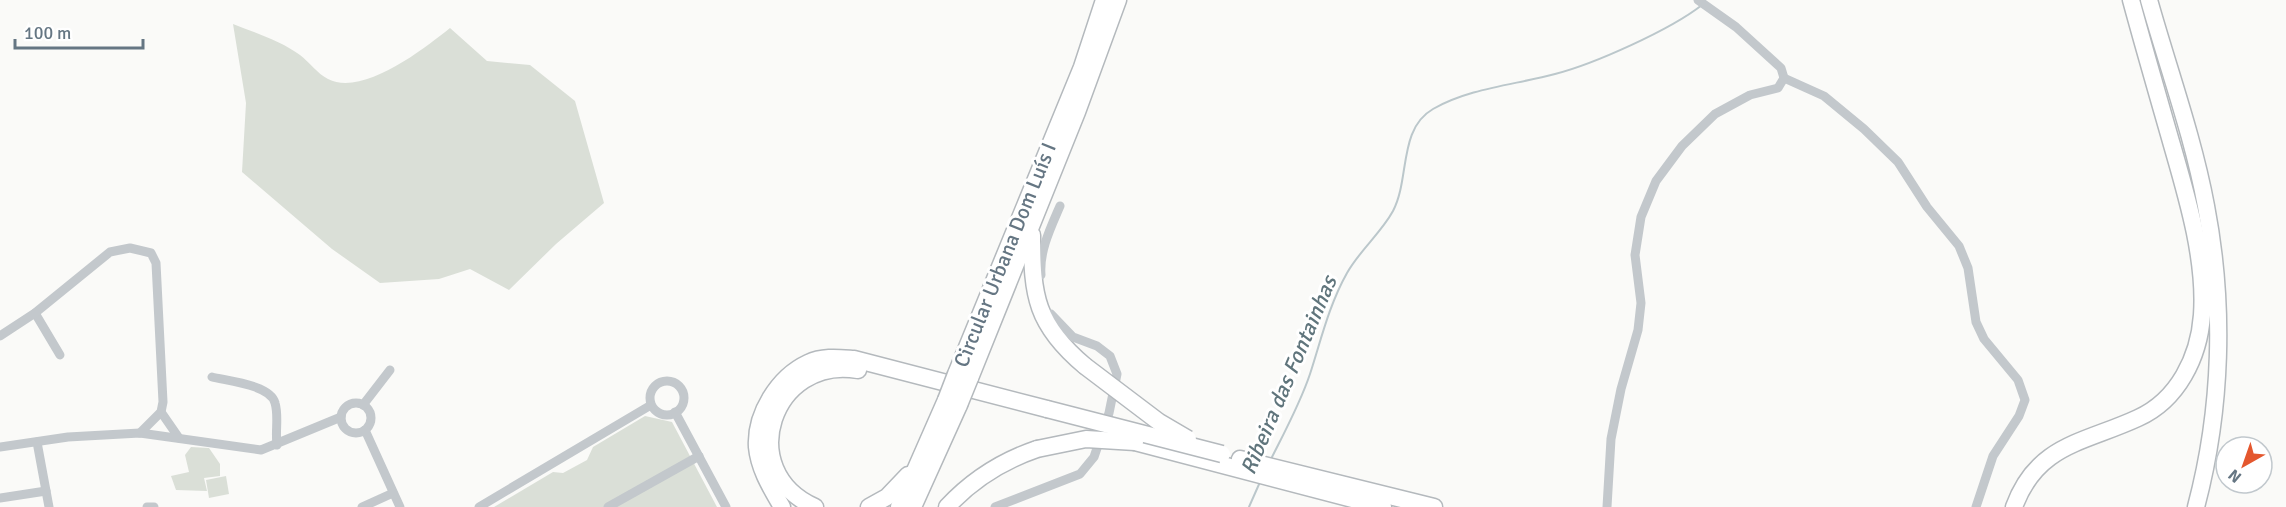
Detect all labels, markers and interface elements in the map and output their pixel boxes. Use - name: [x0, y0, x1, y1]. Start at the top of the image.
- scale bar: [15, 12, 142, 50]
- text: 100 m: [24, 22, 71, 44]
- street label: Circular Urbana Dom Luís I: [948, 139, 1062, 371]
- water label: Ribeira das Fontainhas: [1234, 270, 1343, 478]
- north arrow: [2214, 435, 2274, 495]
- text: N: [2224, 464, 2246, 487]

